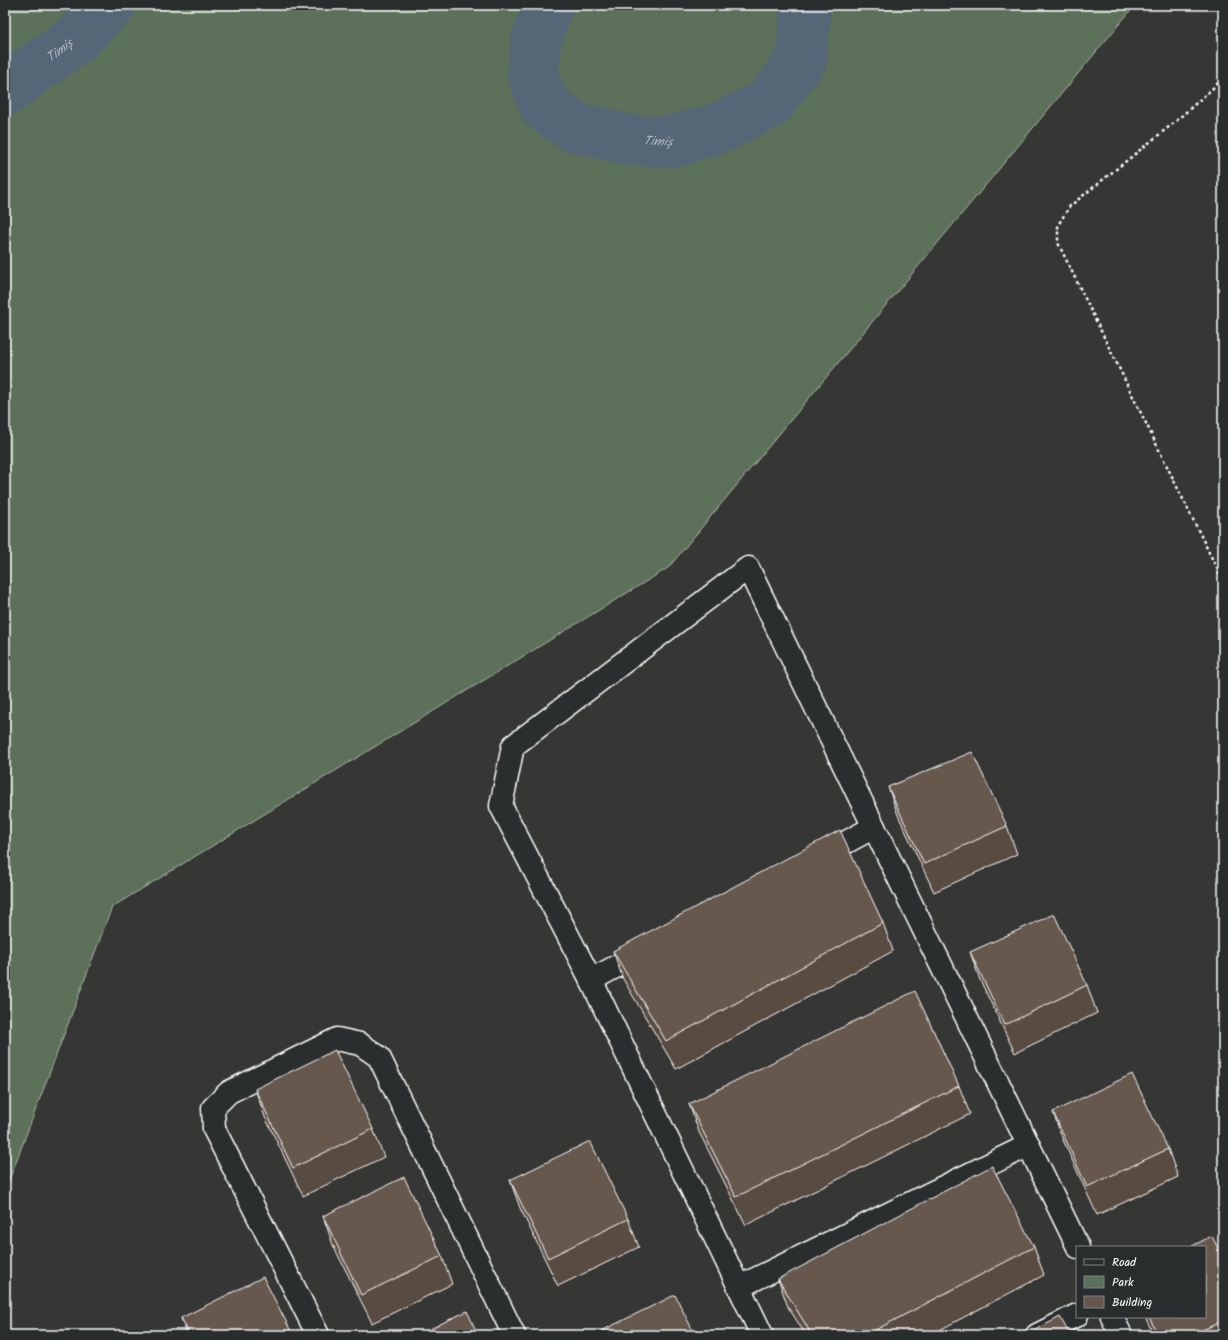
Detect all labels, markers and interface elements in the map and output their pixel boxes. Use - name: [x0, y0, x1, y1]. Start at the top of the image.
- water label: Timiș: [42, 33, 79, 68]
- water label: Timiș: [643, 130, 674, 153]
- legend: [1076, 1246, 1206, 1318]
- text: Road: [1112, 1253, 1137, 1272]
- text: Park: [1112, 1273, 1134, 1292]
- text: Building: [1112, 1293, 1152, 1312]

